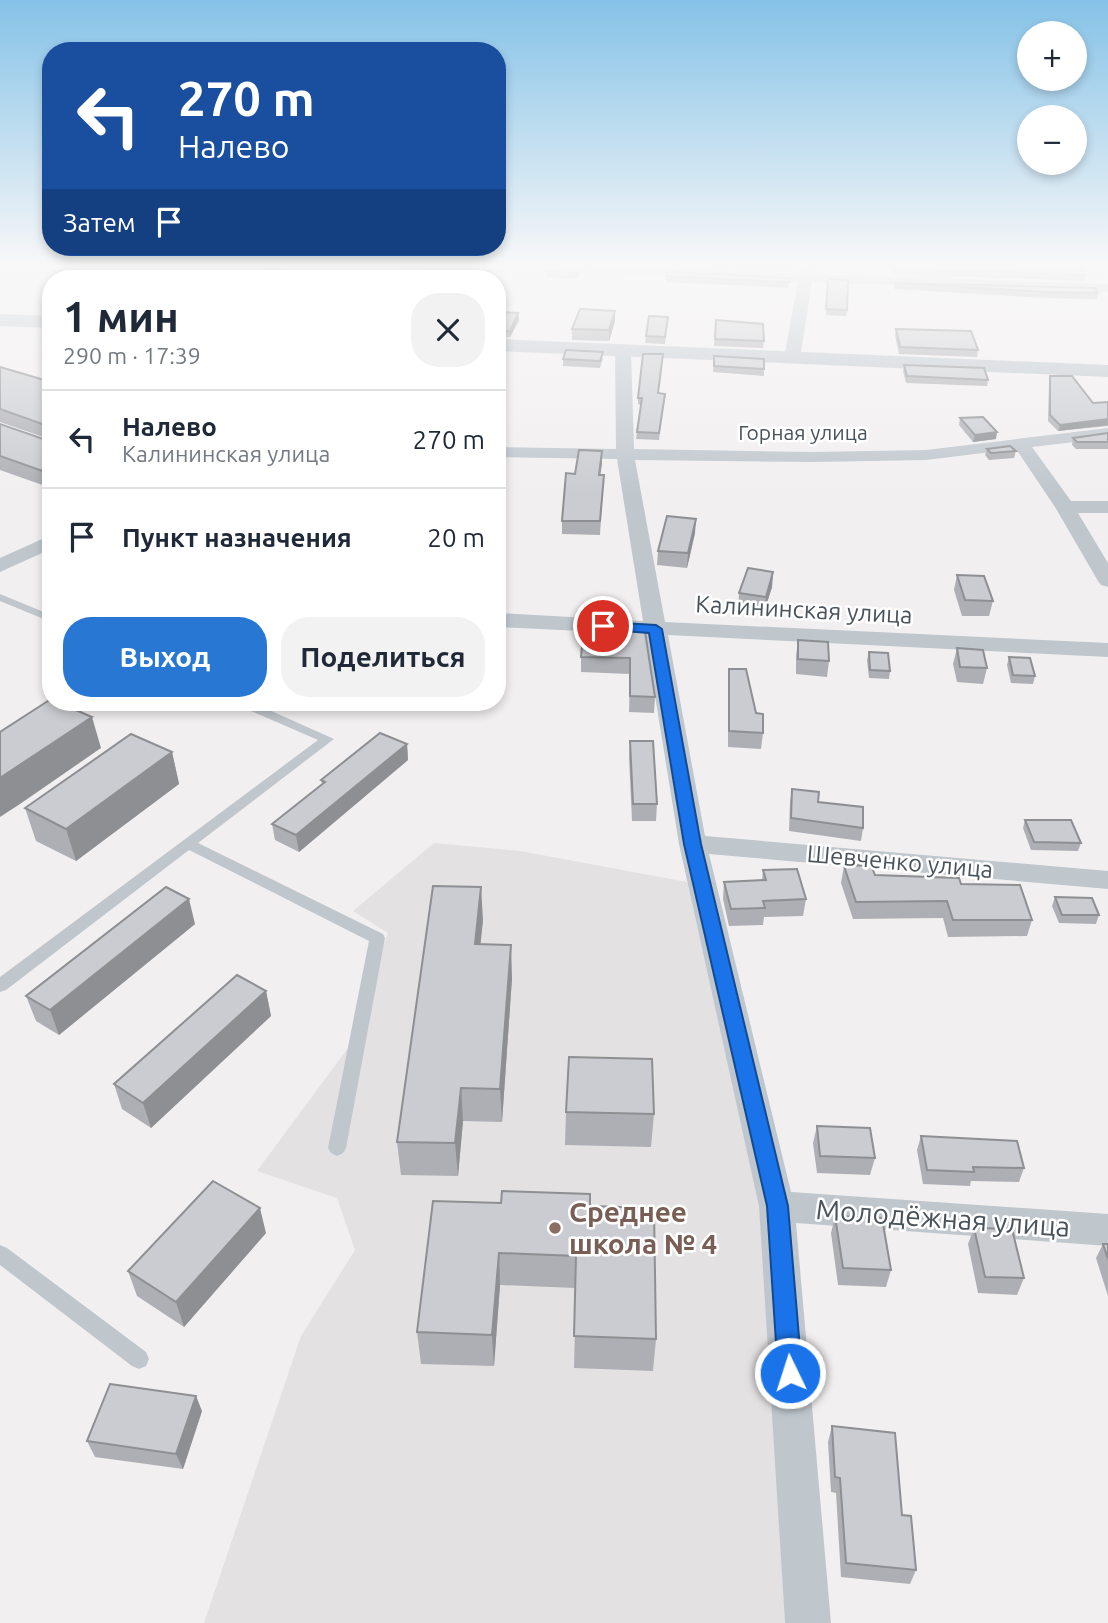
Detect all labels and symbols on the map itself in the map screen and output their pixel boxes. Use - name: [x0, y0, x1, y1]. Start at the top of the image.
- street label: Горная улица: [738, 420, 868, 444]
- street label: Калининская улица: [695, 590, 913, 629]
- pin: [573, 596, 633, 656]
- street label: Шевченко улица: [806, 840, 994, 883]
- street label: Молодёжная улица: [815, 1193, 1071, 1242]
- place label: Среднее школа № 4: [569, 1196, 717, 1259]
- marker: Среднее школа № 4: [547, 1220, 563, 1236]
- position arrow: [753, 1336, 827, 1410]

